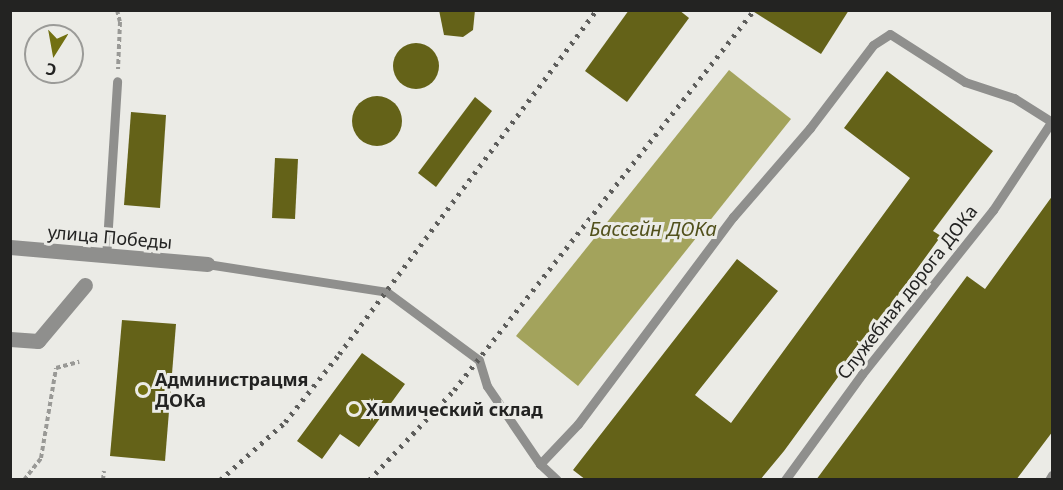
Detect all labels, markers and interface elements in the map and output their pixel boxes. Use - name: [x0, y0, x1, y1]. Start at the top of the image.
- north arrow: [24, 24, 84, 84]
- text: С: [44, 58, 58, 81]
- street label: Служебная дорога ДОКа: [832, 201, 982, 383]
- water label: Бассейн ДОКа: [589, 216, 717, 240]
- street label: улица Победы: [47, 221, 173, 253]
- place label: Администрацмя ДОКа: [155, 369, 308, 412]
- marker: Администрацмя ДОКа: [136, 383, 150, 397]
- place label: Химический склад: [366, 398, 543, 420]
- marker: Химический склад: [347, 402, 361, 416]

